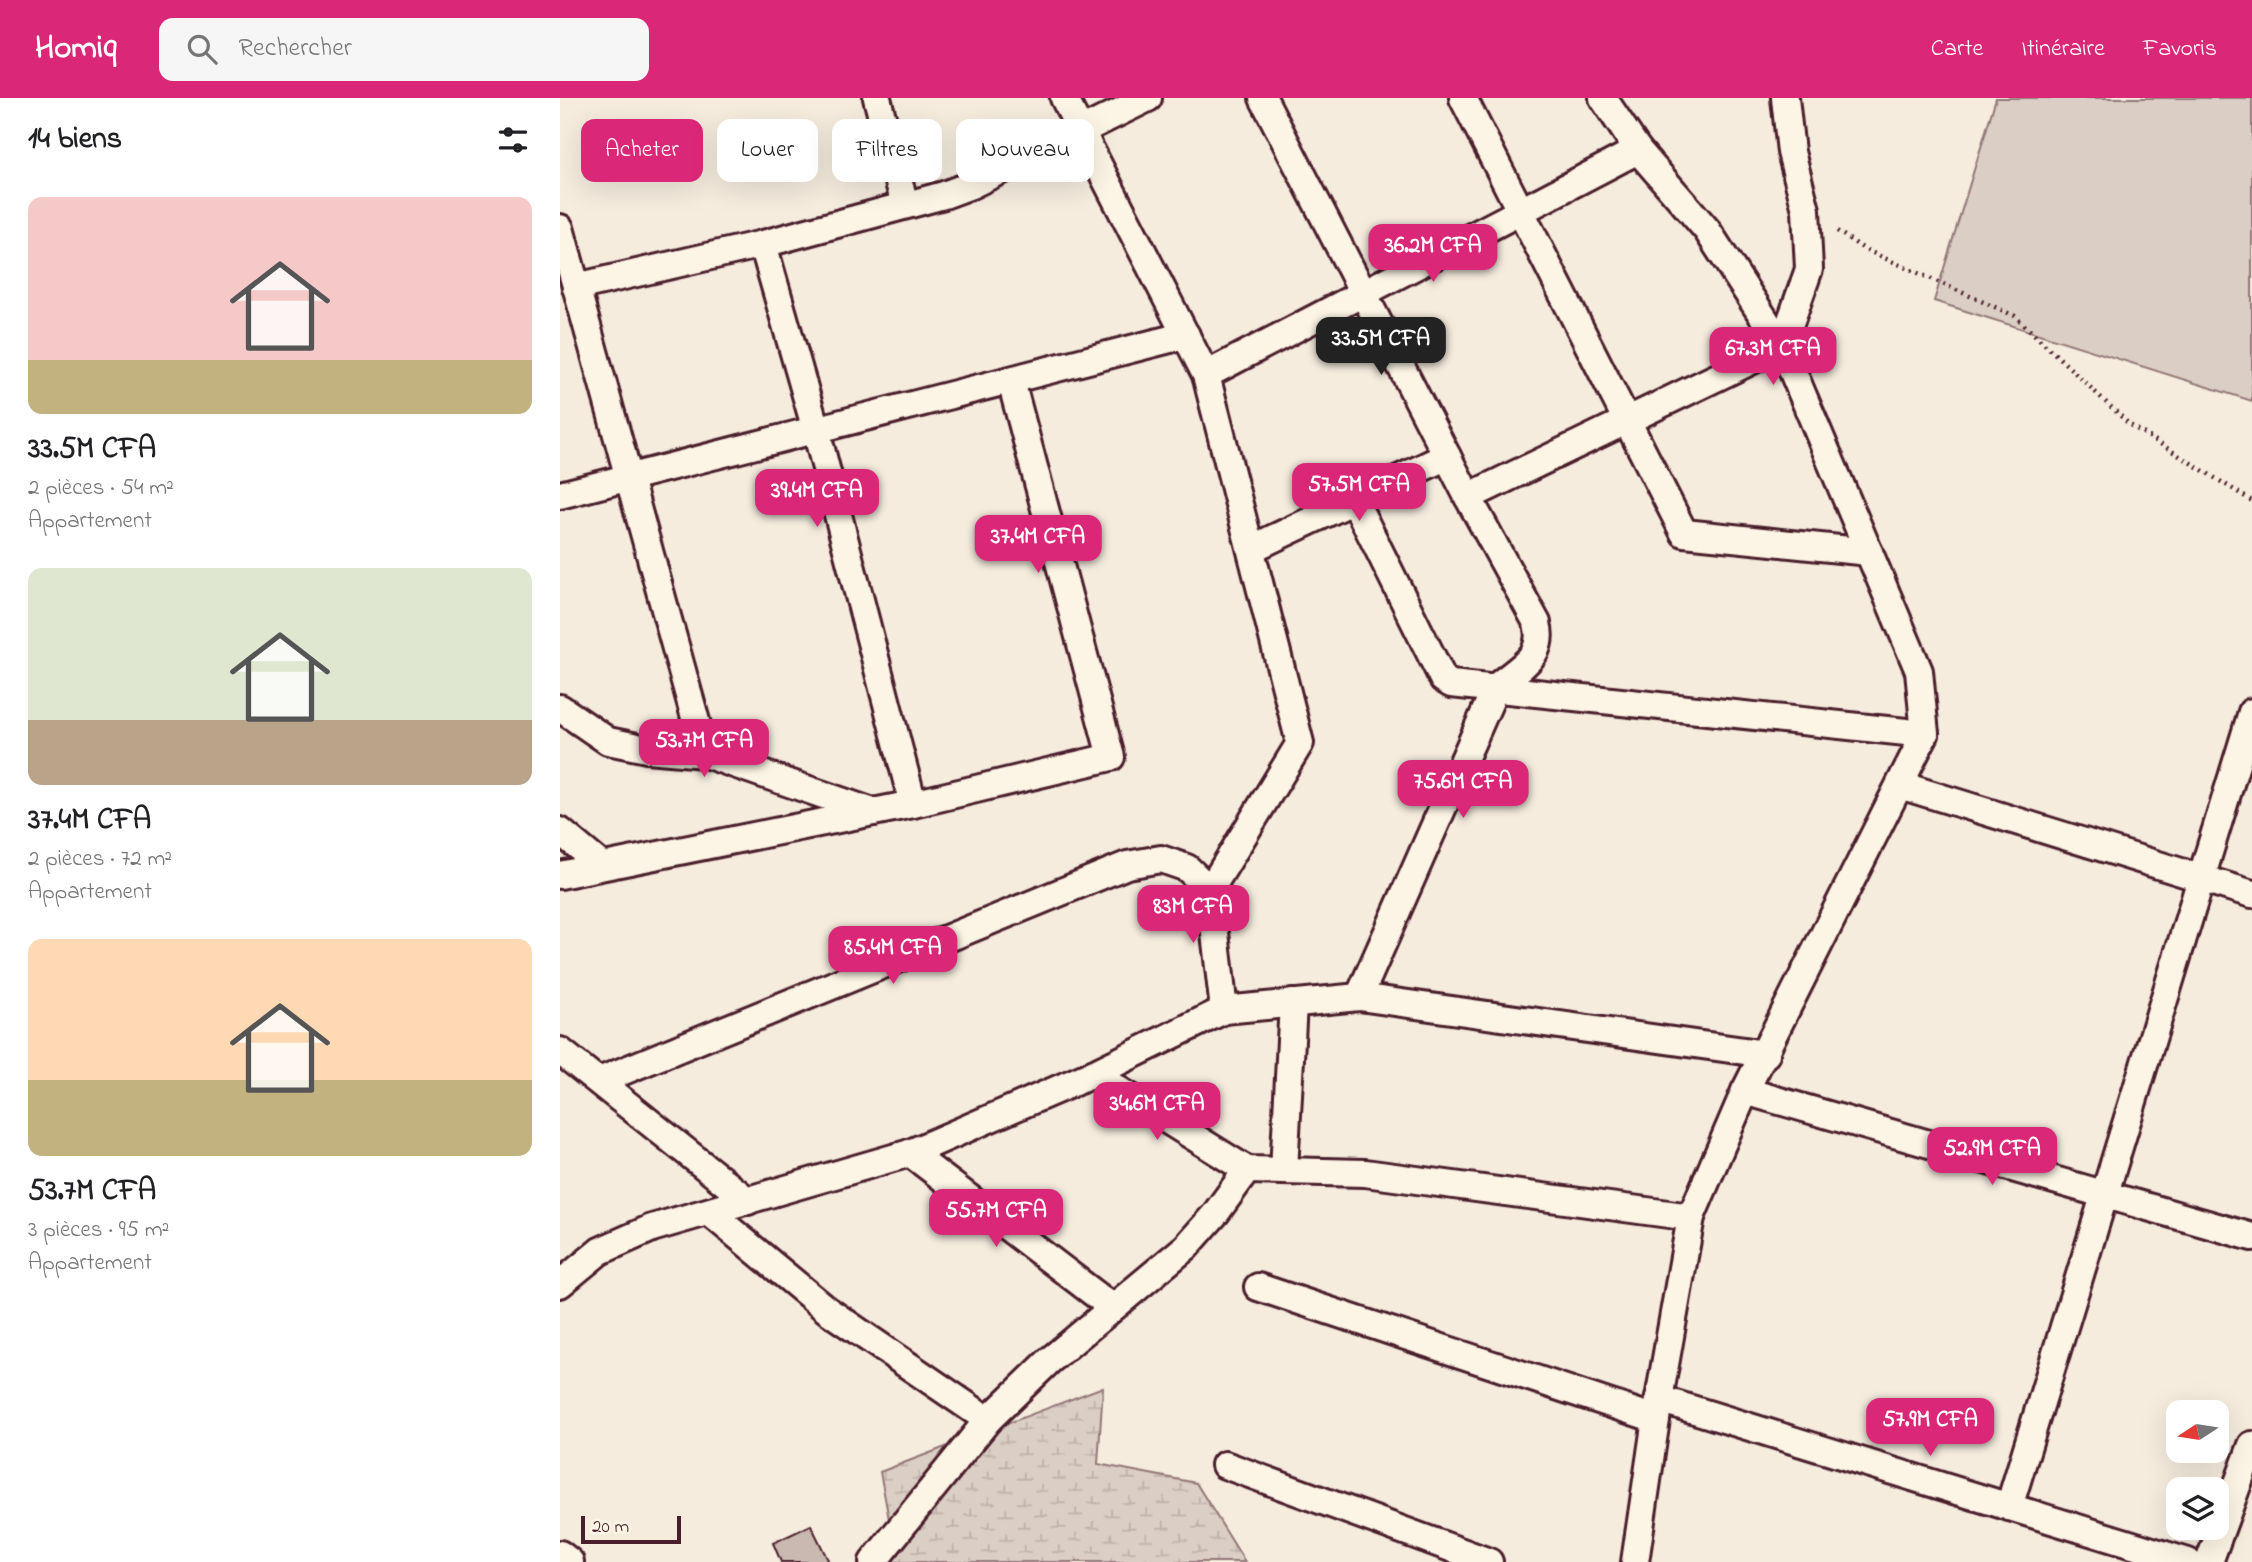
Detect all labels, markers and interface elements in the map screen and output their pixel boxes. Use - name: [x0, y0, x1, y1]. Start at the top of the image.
- search box: [159, 18, 649, 81]
- text: Homiq: [35, 25, 117, 73]
- icon: search: [183, 30, 221, 68]
- text: Rechercher: [239, 30, 352, 68]
- text: Carte: [1931, 32, 1983, 67]
- text: Itinéraire: [2021, 32, 2105, 67]
- text: Favoris: [2143, 32, 2217, 67]
- text: 14 biens: [28, 118, 122, 162]
- chip: Acheter: [581, 119, 703, 182]
- chip: Louer: [717, 119, 818, 182]
- chip: Filtres: [832, 119, 942, 182]
- chip: Nouveau: [956, 119, 1094, 182]
- icon: filters: [494, 121, 532, 159]
- pin: 36.2M CFA: [1353, 225, 1513, 284]
- text: 36.2M CFA: [1384, 230, 1482, 263]
- icon: home: [217, 243, 343, 369]
- pin: 33.5M CFA: [1301, 317, 1461, 377]
- text: 33.5M CFA: [1332, 323, 1430, 356]
- pin: 67.3M CFA: [1693, 328, 1853, 387]
- text: 67.3M CFA: [1725, 333, 1821, 366]
- text: 33.5M CFA: [28, 428, 156, 472]
- pin: 57.5M CFA: [1279, 464, 1439, 523]
- text: 57.5M CFA: [1308, 469, 1410, 502]
- pin: 39.4M CFA: [737, 470, 897, 529]
- text: 2 pièces · 54 m²: [28, 472, 174, 505]
- text: 39.4M CFA: [771, 475, 863, 508]
- text: Appartement: [28, 505, 152, 538]
- pin: 37.4M CFA: [958, 516, 1118, 575]
- text: 37.4M CFA: [991, 521, 1085, 554]
- icon: home: [217, 614, 343, 740]
- pin: 53.7M CFA: [624, 720, 784, 779]
- text: 53.7M CFA: [655, 725, 753, 758]
- pin: 75.6M CFA: [1383, 760, 1543, 820]
- text: 75.6M CFA: [1414, 766, 1512, 799]
- text: 37.4M CFA: [28, 799, 151, 843]
- text: 2 pièces · 72 m²: [28, 843, 172, 876]
- text: Appartement: [28, 876, 152, 909]
- pin: 83M CFA: [1128, 886, 1258, 945]
- text: 83M CFA: [1153, 891, 1233, 924]
- pin: 85.4M CFA: [813, 926, 973, 986]
- text: 85.4M CFA: [844, 932, 942, 965]
- icon: home: [217, 985, 343, 1111]
- pin: 34.6M CFA: [1077, 1082, 1237, 1142]
- text: 34.6M CFA: [1109, 1088, 1205, 1121]
- pin: 52.9M CFA: [1912, 1128, 2072, 1187]
- text: 52.9M CFA: [1943, 1133, 2041, 1166]
- text: 53.7M CFA: [28, 1170, 156, 1214]
- pin: 55.7M CFA: [916, 1190, 1076, 1249]
- text: 55.7M CFA: [945, 1195, 1047, 1228]
- text: 3 pièces · 95 m²: [28, 1214, 169, 1247]
- text: Appartement: [28, 1247, 152, 1280]
- pin: 57.9M CFA: [1850, 1398, 2010, 1458]
- north arrow: [2166, 1400, 2230, 1463]
- map controls: [2166, 1400, 2229, 1540]
- text: 57.9M CFA: [1882, 1404, 1978, 1437]
- button: layers: [2166, 1477, 2229, 1540]
- scale bar: [581, 1513, 681, 1545]
- text: 20 m: [592, 1514, 629, 1541]

